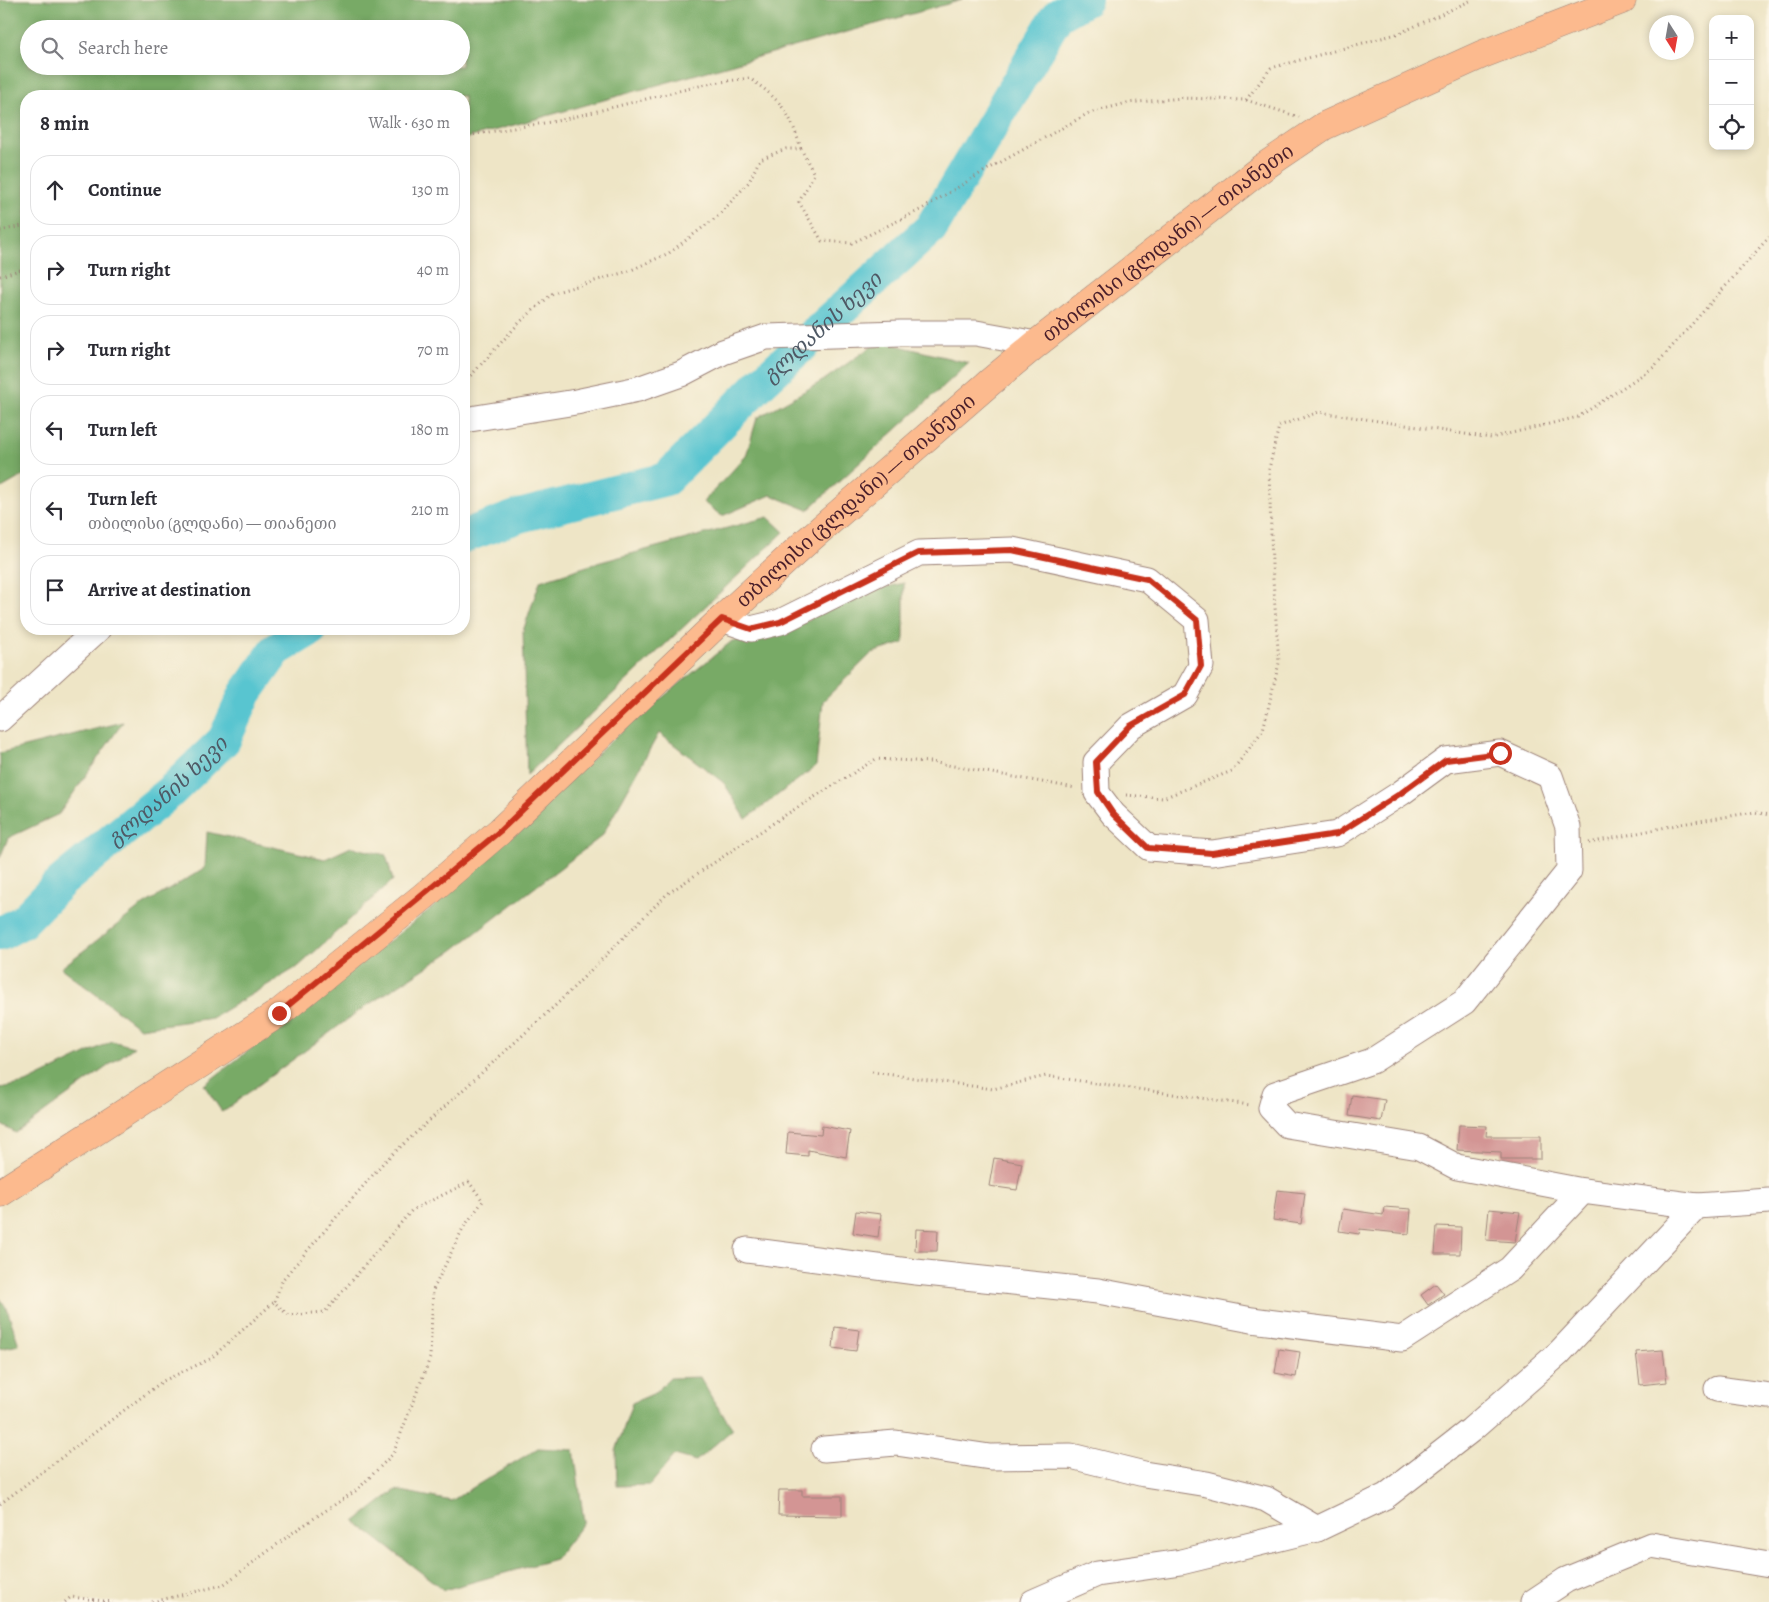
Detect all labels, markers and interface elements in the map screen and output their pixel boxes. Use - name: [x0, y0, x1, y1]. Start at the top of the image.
- north arrow: [1649, 15, 1694, 60]
- map controls: [1709, 15, 1754, 150]
- button: +: [1709, 15, 1754, 60]
- search box: [20, 20, 470, 75]
- icon: search: [38, 34, 66, 62]
- text: Search here: [78, 35, 168, 61]
- button: −: [1709, 60, 1754, 105]
- button: locate: [1709, 105, 1754, 150]
- text: 8 min: [40, 109, 89, 137]
- text: Walk · 630 m: [368, 112, 450, 134]
- street label: თბილისი (გლდანი) — თიანეთი: [1037, 137, 1299, 348]
- icon: ahead: [41, 176, 69, 204]
- text: Continue: [88, 177, 162, 203]
- text: 130 m: [412, 179, 449, 201]
- icon: right: [41, 256, 69, 284]
- text: Turn right: [88, 257, 170, 283]
- text: 40 m: [417, 259, 449, 281]
- water label: გლდანის ხევი: [757, 265, 889, 389]
- icon: right: [41, 336, 69, 364]
- text: Turn right: [88, 337, 170, 363]
- text: 70 m: [417, 339, 449, 361]
- street label: თბილისი (გლდანი) — თიანეთი: [730, 388, 981, 614]
- icon: left: [41, 416, 69, 444]
- text: Turn left: [88, 417, 157, 443]
- text: 180 m: [411, 419, 449, 441]
- text: Turn left: [88, 486, 157, 512]
- icon: left: [41, 496, 69, 524]
- text: 210 m: [411, 499, 449, 521]
- text: თბილისი (გლდანი) — თიანეთი: [88, 513, 337, 535]
- icon: arrive: [41, 576, 69, 604]
- text: Arrive at destination: [88, 577, 251, 603]
- water label: გლდანის ხევი: [101, 729, 234, 852]
- route start: [1489, 742, 1512, 765]
- route end: [268, 1002, 291, 1025]

